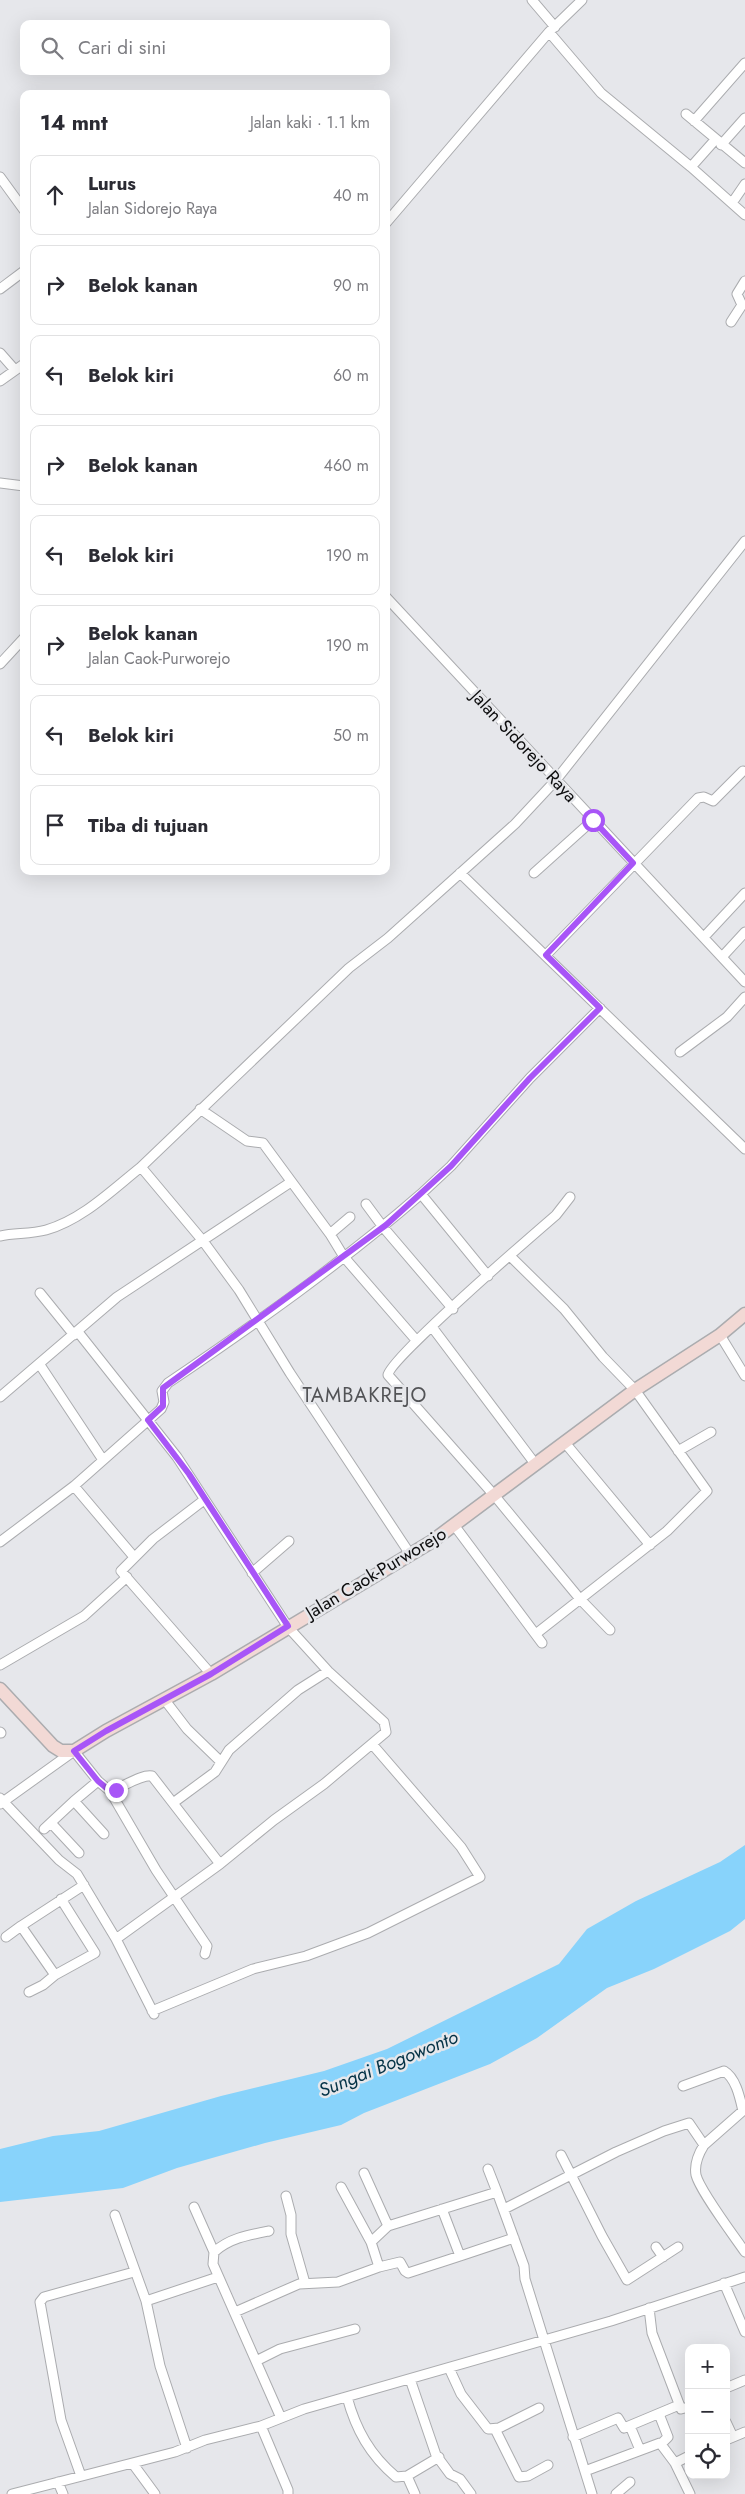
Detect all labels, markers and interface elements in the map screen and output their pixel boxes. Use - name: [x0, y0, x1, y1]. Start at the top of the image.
- search box: [20, 20, 390, 75]
- icon: search: [38, 34, 66, 62]
- text: Cari di sini: [78, 34, 166, 61]
- text: 14 mnt: [40, 108, 108, 138]
- text: Jalan kaki · 1.1 km: [250, 111, 370, 134]
- text: Lurus: [88, 170, 136, 197]
- icon: ahead: [41, 181, 69, 209]
- text: 40 m: [333, 184, 369, 207]
- text: Jalan Sidorejo Raya: [88, 197, 217, 220]
- icon: right: [41, 271, 69, 299]
- text: Belok kanan: [88, 272, 198, 299]
- text: 90 m: [333, 274, 369, 297]
- icon: left: [41, 361, 69, 389]
- text: Belok kiri: [88, 362, 174, 389]
- text: 60 m: [333, 364, 369, 387]
- icon: right: [41, 451, 69, 479]
- text: Belok kanan: [88, 452, 198, 479]
- text: 460 m: [324, 454, 369, 477]
- icon: left: [41, 541, 69, 569]
- text: Belok kiri: [88, 542, 174, 569]
- text: 190 m: [326, 544, 369, 567]
- text: Belok kanan: [88, 620, 198, 647]
- icon: right: [41, 631, 69, 659]
- text: 190 m: [326, 634, 369, 657]
- text: Jalan Caok-Purworejo: [88, 647, 230, 670]
- street label: Jalan Sidorejo Raya: [464, 683, 583, 808]
- icon: left: [41, 721, 69, 749]
- text: Belok kiri: [88, 722, 174, 749]
- text: 50 m: [333, 724, 369, 747]
- route start: [582, 809, 605, 832]
- icon: arrive: [41, 811, 69, 839]
- text: Tiba di tujuan: [88, 812, 208, 839]
- district label: TAMBAKREJO: [303, 1381, 427, 1410]
- street label: Jalan Caok-Purworejo: [299, 1521, 451, 1626]
- route end: [105, 1779, 128, 1802]
- water label: Sungai Bogowonto: [314, 2023, 462, 2104]
- map controls: [685, 2344, 730, 2479]
- button: +: [685, 2344, 730, 2389]
- button: −: [685, 2389, 730, 2434]
- button: locate: [685, 2434, 730, 2479]

